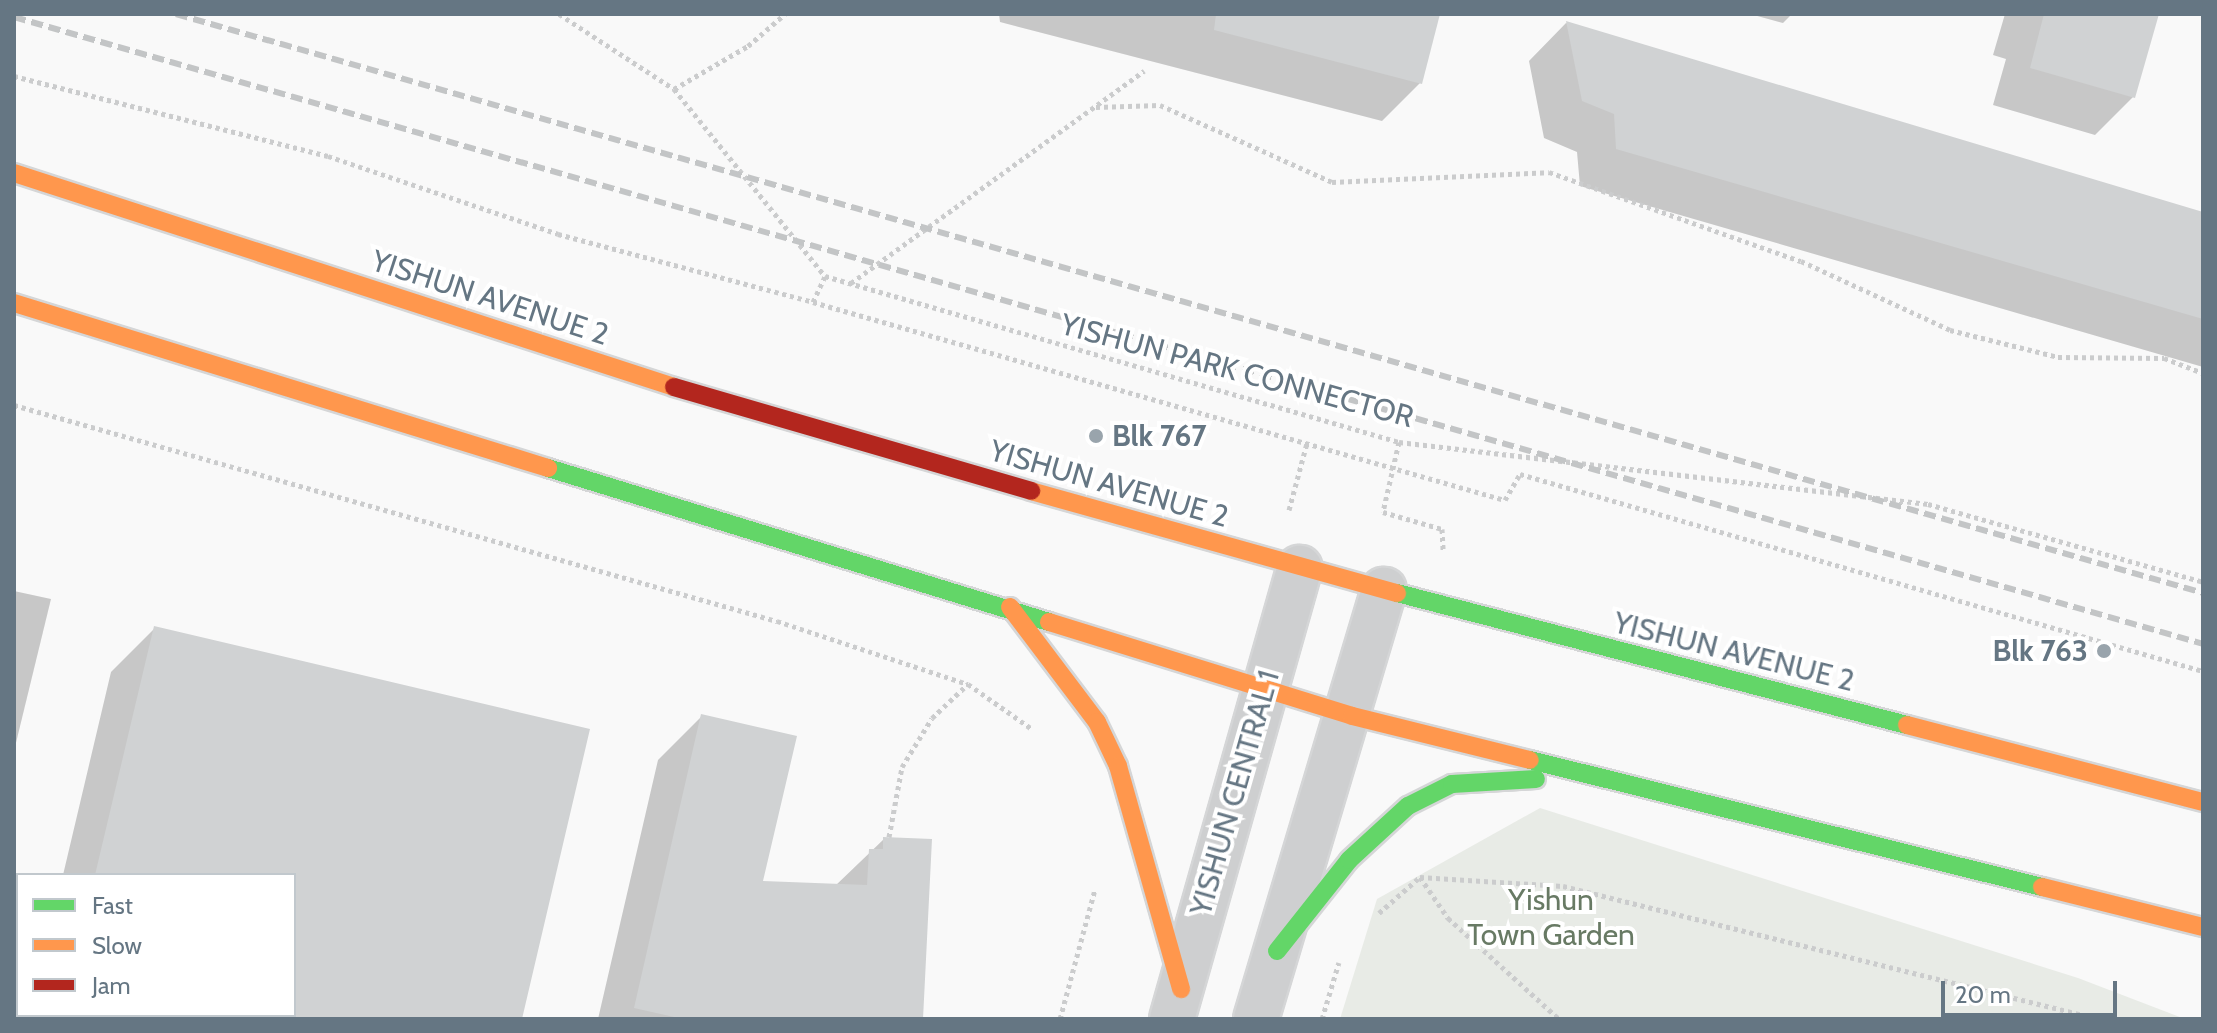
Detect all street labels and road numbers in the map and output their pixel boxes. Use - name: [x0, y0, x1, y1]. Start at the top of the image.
- street label: YISHUN AVENUE 2: [367, 243, 613, 353]
- street label: YISHUN PARK CONNECTOR: [1057, 307, 1417, 435]
- street label: YISHUN AVENUE 2: [985, 433, 1233, 535]
- street label: YISHUN AVENUE 2: [1610, 605, 1858, 699]
- street label: YISHUN CENTRAL 1: [1183, 666, 1287, 920]

